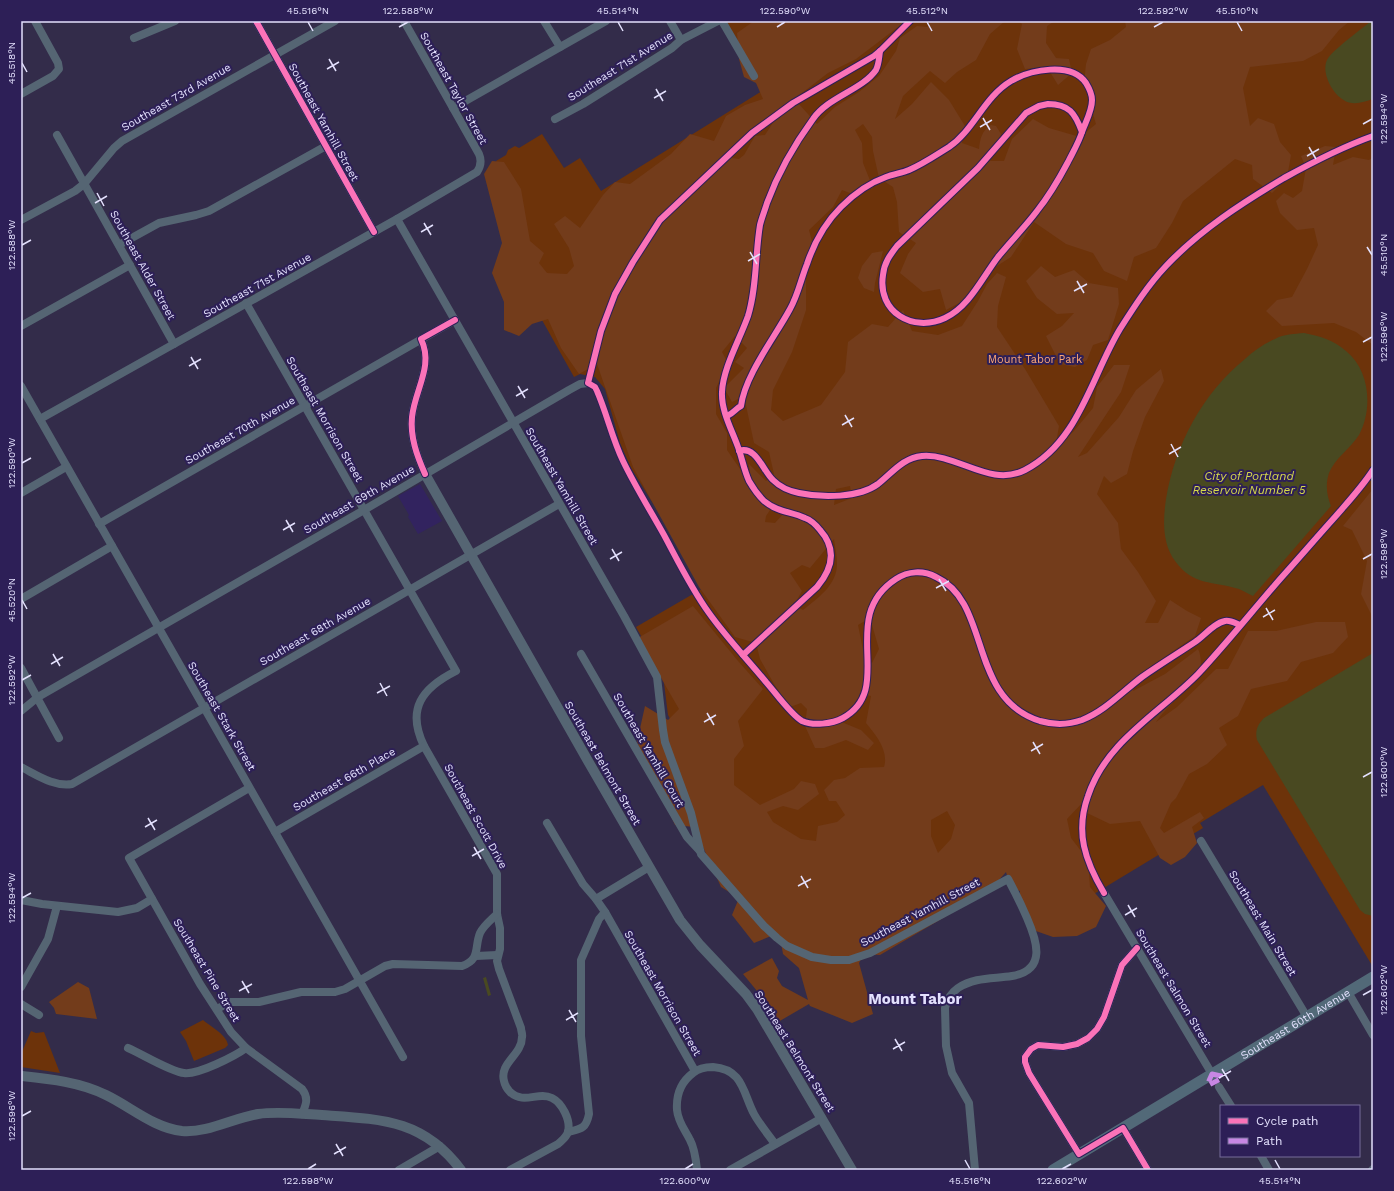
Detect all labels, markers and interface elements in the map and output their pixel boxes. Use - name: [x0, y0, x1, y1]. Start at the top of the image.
- text: 45.516°N: [287, 5, 329, 16]
- text: 122.588°W: [383, 5, 434, 16]
- text: 45.514°N: [597, 5, 639, 16]
- text: 122.590°W: [760, 5, 811, 16]
- text: 45.512°N: [906, 5, 948, 16]
- text: 122.592°W: [1138, 5, 1189, 16]
- text: 45.510°N: [1216, 5, 1258, 16]
- street label: Southeast 71st Avenue: [565, 29, 675, 104]
- street label: Southeast Taylor Street: [417, 30, 490, 147]
- text: 45.518°N: [6, 42, 17, 84]
- street label: Southeast 73rd Avenue: [119, 61, 233, 134]
- street label: Southeast Yamhill Street: [286, 61, 362, 184]
- text: 122.594°W: [1378, 93, 1389, 144]
- street label: Southeast Alder Street: [107, 208, 178, 323]
- text: 122.588°W: [6, 219, 17, 270]
- text: 45.510°N: [1378, 234, 1389, 276]
- street label: Southeast 71st Avenue: [201, 250, 313, 321]
- text: 122.596°W: [1378, 311, 1389, 362]
- park label: Mount Tabor Park: [988, 353, 1082, 366]
- street label: Southeast Morrison Street: [283, 354, 366, 485]
- street label: Southeast 70th Avenue: [183, 394, 297, 467]
- street label: Southeast Yamhill Street: [523, 425, 601, 547]
- text: 122.590°W: [6, 437, 17, 488]
- street label: Southeast 69th Avenue: [302, 462, 417, 536]
- water label: City of Portland Reservoir Number 5: [1192, 469, 1306, 497]
- text: 122.598°W: [1378, 528, 1389, 579]
- text: 45.520°N: [6, 578, 17, 622]
- street label: Southeast 68th Avenue: [258, 594, 373, 668]
- text: 122.592°W: [6, 654, 17, 705]
- street label: Southeast Stark Street: [185, 659, 258, 773]
- street label: Southeast Yamhill Court: [611, 691, 687, 810]
- street label: Southeast Belmont Street: [562, 699, 644, 828]
- street label: Southeast 66th Place: [291, 745, 398, 814]
- text: 122.600°W: [1378, 746, 1389, 797]
- street label: Southeast Scott Drive: [441, 762, 510, 871]
- street label: Southeast Main Street: [1226, 868, 1299, 979]
- text: 122.594°W: [6, 872, 17, 923]
- street label: Southeast Yamhill Street: [858, 875, 982, 949]
- street label: Southeast Pine Street: [171, 916, 243, 1025]
- street label: Southeast Salmon Street: [1133, 927, 1214, 1050]
- street label: Southeast Morrison Street: [621, 928, 704, 1059]
- text: 122.602°W: [1378, 964, 1389, 1015]
- street label: Southeast 60th Avenue: [1238, 986, 1353, 1062]
- street label: Southeast Belmont Street: [752, 988, 838, 1115]
- district label: Mount Tabor: [868, 990, 962, 1008]
- text: 122.596°W: [6, 1090, 17, 1141]
- legend: [1220, 1105, 1360, 1157]
- text: Cycle path: [1256, 1114, 1318, 1128]
- text: Path: [1256, 1134, 1282, 1148]
- text: 122.598°W: [283, 1175, 334, 1186]
- text: 122.600°W: [660, 1175, 711, 1186]
- text: 45.516°N: [949, 1175, 991, 1186]
- text: 122.602°W: [1037, 1175, 1088, 1186]
- text: 45.514°N: [1259, 1175, 1301, 1186]

